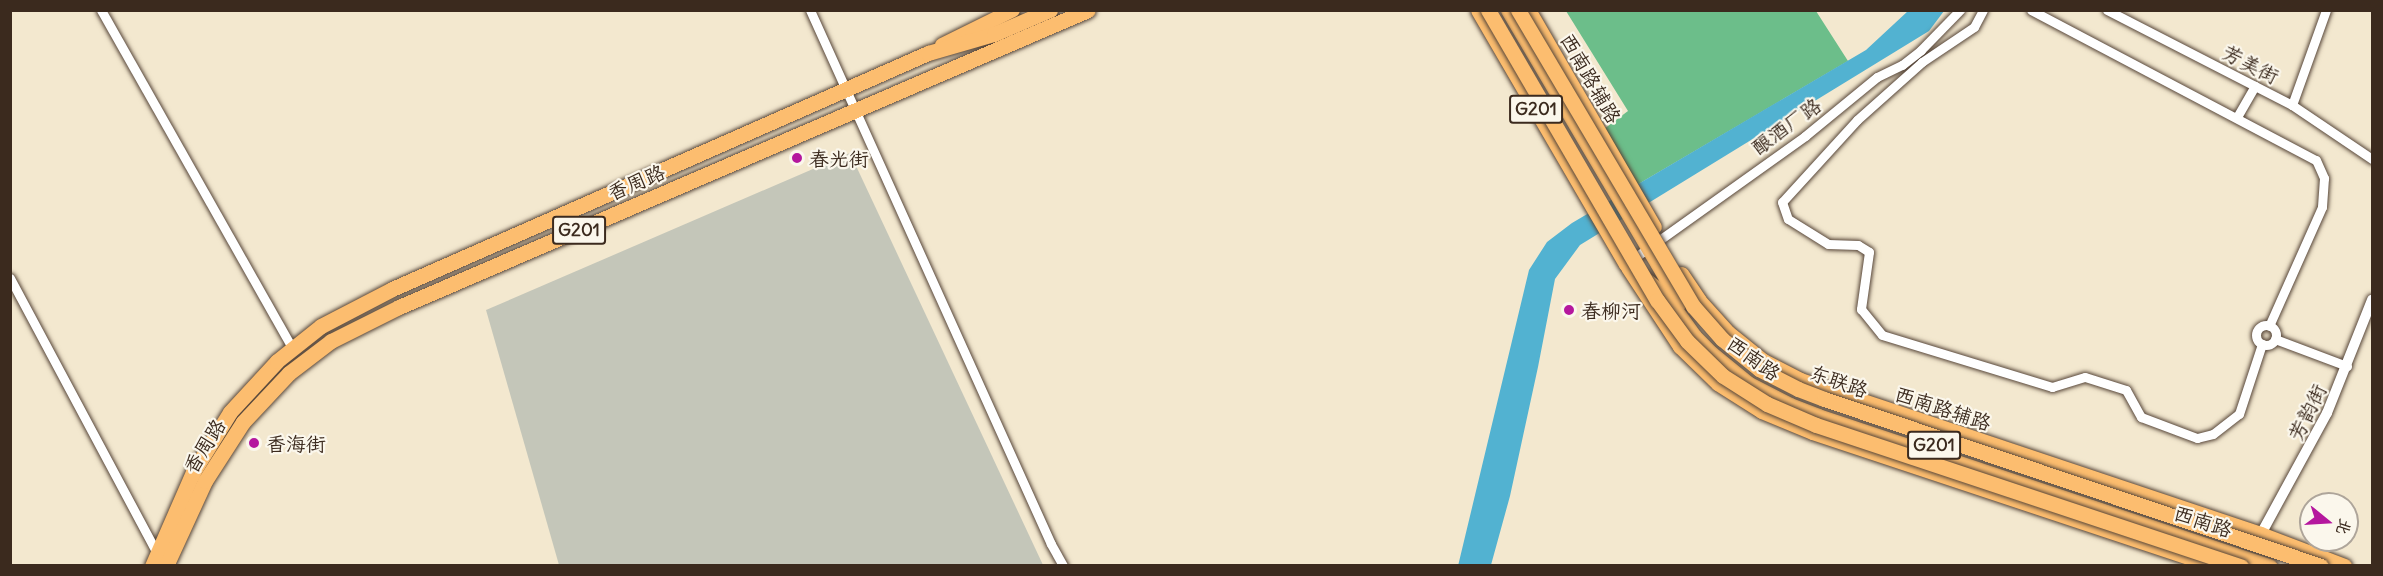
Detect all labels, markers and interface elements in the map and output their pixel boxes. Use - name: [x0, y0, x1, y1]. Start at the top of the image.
- street label: 西南路辅路: [1556, 29, 1626, 127]
- street label: 芳美街: [2219, 40, 2283, 88]
- street label: 酿酒厂路: [1747, 93, 1825, 159]
- road number: G201: [1509, 94, 1563, 124]
- place label: 春光街: [809, 146, 869, 170]
- marker: 春光街: [790, 151, 804, 165]
- street label: 香周路: [604, 159, 668, 205]
- road number: G201: [552, 215, 606, 245]
- place label: 春柳河: [1581, 298, 1641, 322]
- marker: 春柳河: [1562, 303, 1576, 317]
- street label: 西南路: [1723, 331, 1785, 385]
- street label: 东联路: [1807, 360, 1871, 402]
- street label: 芳韵街: [2283, 380, 2331, 444]
- street label: 西南路辅路: [1892, 381, 1994, 435]
- street label: 香周路: [178, 414, 230, 478]
- road number: G201: [1907, 430, 1961, 460]
- place label: 香海街: [266, 431, 326, 455]
- marker: 香海街: [247, 436, 261, 450]
- north arrow: [2299, 492, 2359, 552]
- street label: 西南路: [2171, 500, 2235, 542]
- text: 北: [2332, 516, 2356, 538]

